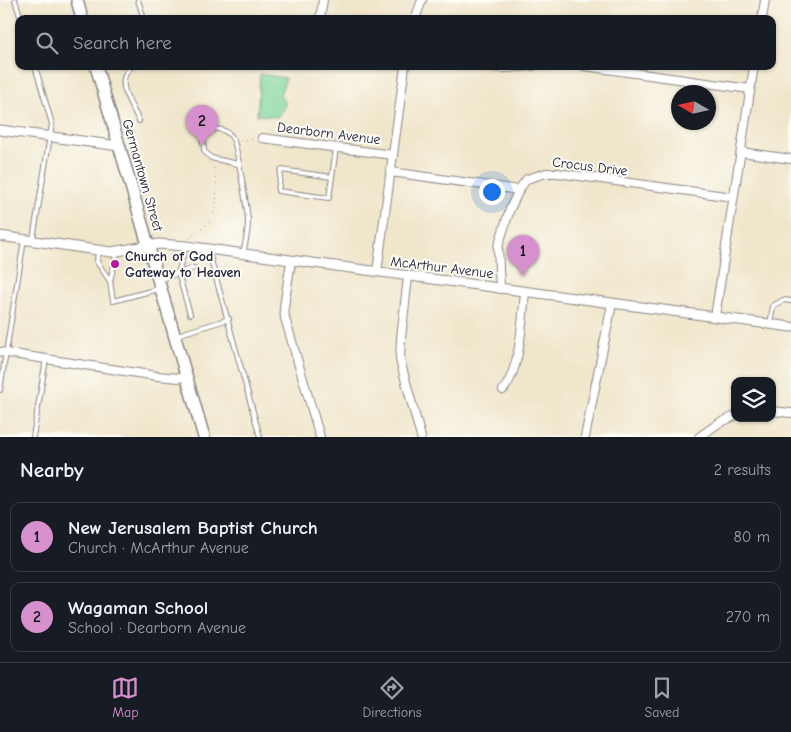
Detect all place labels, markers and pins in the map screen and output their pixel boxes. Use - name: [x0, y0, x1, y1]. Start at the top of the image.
- pin: 2: [186, 105, 218, 146]
- pin: 1: [507, 235, 539, 276]
- place label: Church of God Gateway to Heaven: [125, 248, 241, 281]
- marker: Church of God Gateway to Heaven: [109, 258, 121, 270]

